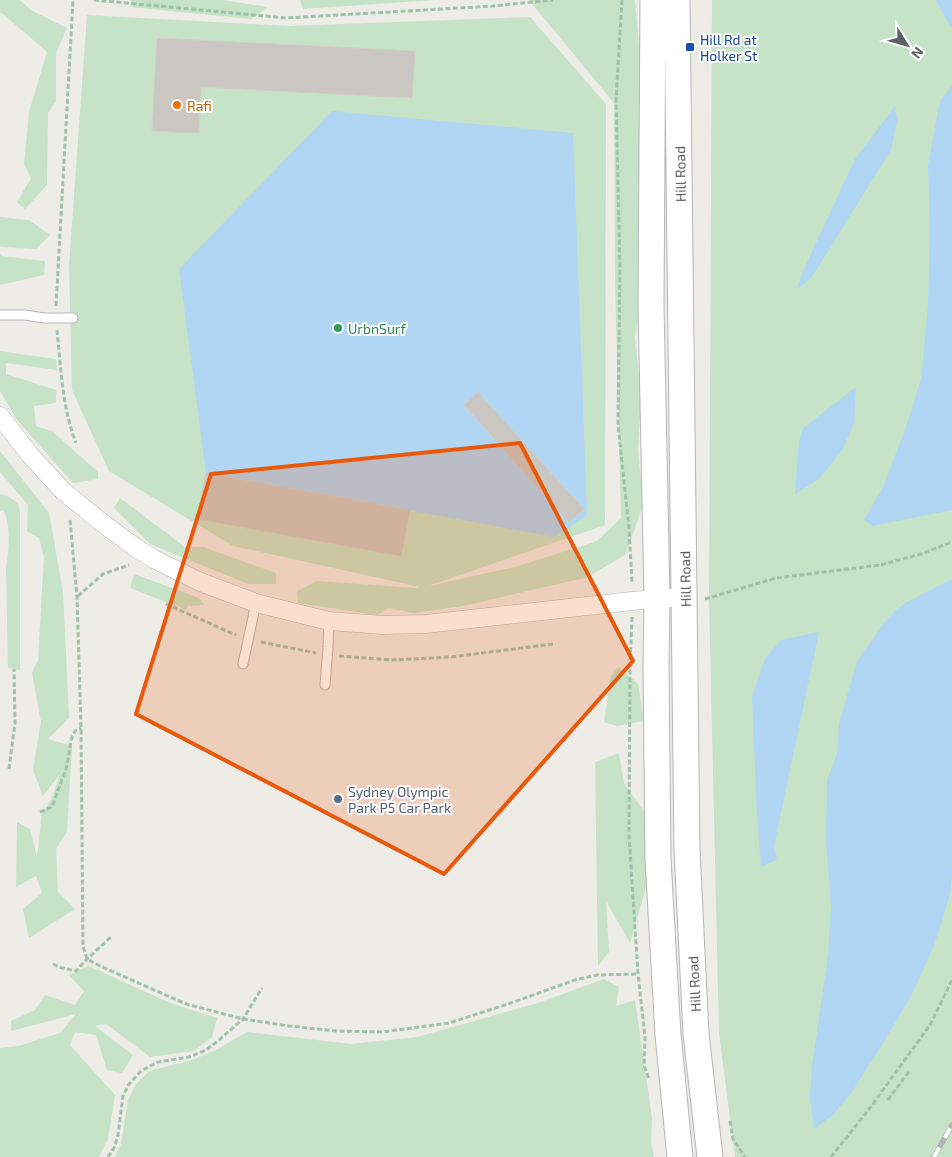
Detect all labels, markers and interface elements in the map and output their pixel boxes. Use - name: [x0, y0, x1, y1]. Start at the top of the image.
- north arrow: [882, 20, 932, 70]
- place label: Hill Rd at Holker St: [700, 31, 757, 64]
- marker: Hill Rd at Holker St: [684, 41, 696, 53]
- text: N: [908, 44, 928, 62]
- place label: Rafi: [187, 97, 212, 114]
- marker: Rafi: [171, 99, 183, 111]
- street label: Hill Road: [671, 146, 689, 202]
- place label: UrbnSurf: [348, 320, 406, 337]
- marker: UrbnSurf: [332, 322, 344, 334]
- street label: Hill Road: [676, 551, 694, 607]
- place label: Sydney Olympic Park P5 Car Park: [348, 783, 451, 816]
- marker: Sydney Olympic Park P5 Car Park: [332, 793, 344, 805]
- street label: Hill Road: [684, 956, 704, 1012]

